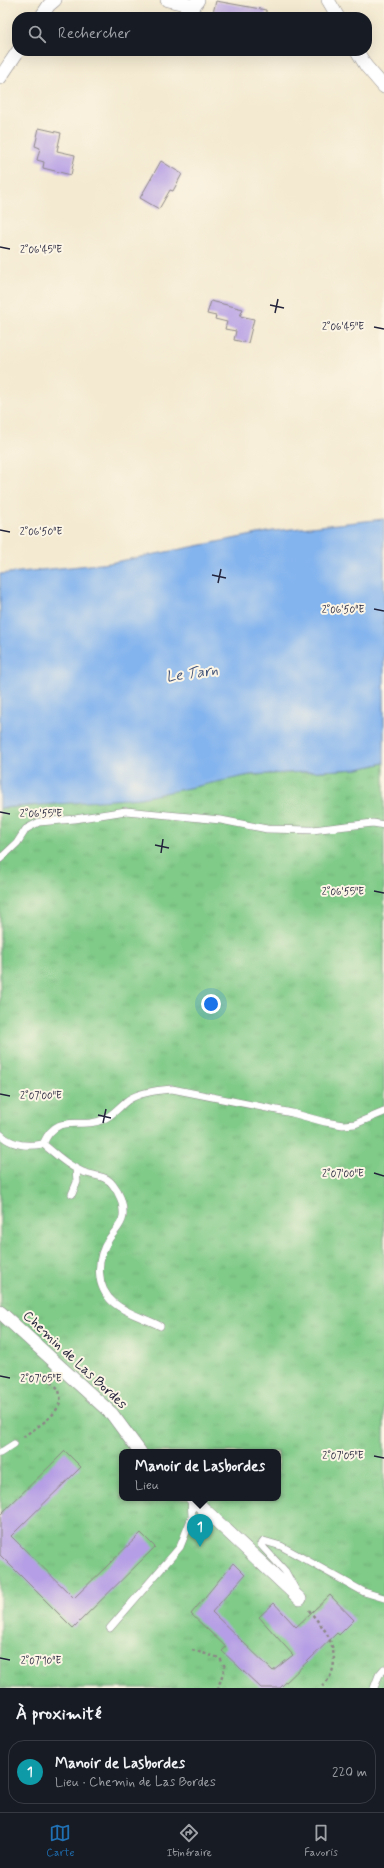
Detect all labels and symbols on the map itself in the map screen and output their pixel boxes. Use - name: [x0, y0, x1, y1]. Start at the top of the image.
- text: 2°06'45"E: [20, 243, 62, 257]
- text: 2°06'45"E: [322, 320, 364, 334]
- text: 2°06'50"E: [20, 525, 63, 539]
- text: 2°06'50"E: [322, 603, 365, 617]
- water label: Le Tarn: [165, 660, 220, 688]
- text: 2°06'55"E: [20, 807, 62, 821]
- text: 2°06'55"E: [322, 885, 364, 899]
- your location: [201, 994, 221, 1014]
- text: 2°07'00"E: [20, 1089, 62, 1103]
- text: 2°07'00"E: [322, 1167, 364, 1181]
- street label: Chemin de Las Bordes: [19, 1307, 131, 1413]
- text: 2°07'05"E: [20, 1372, 62, 1386]
- text: 2°07'05"E: [322, 1449, 364, 1463]
- pin: 1: [187, 1514, 213, 1547]
- text: 2°07'10"E: [21, 1654, 61, 1668]

